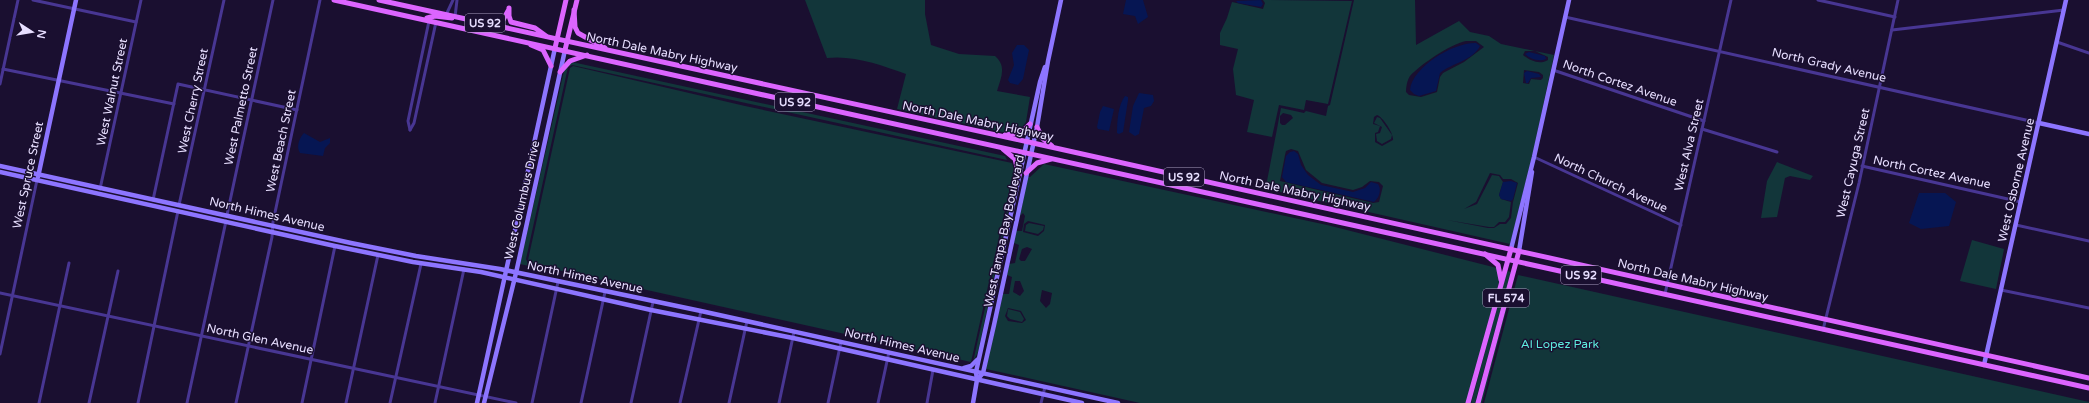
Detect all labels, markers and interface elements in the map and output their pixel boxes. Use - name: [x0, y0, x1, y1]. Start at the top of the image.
- north arrow: [12, 12, 52, 52]
- road number: US 92: [465, 14, 505, 32]
- text: N: [34, 28, 49, 40]
- street label: North Dale Mabry Highway: [585, 29, 739, 75]
- street label: West Walnut Street: [94, 36, 130, 147]
- street label: West Palmetto Street: [222, 45, 261, 167]
- street label: North Grady Avenue: [1770, 45, 1888, 85]
- street label: West Cherry Street: [175, 47, 211, 155]
- street label: North Cortez Avenue: [1561, 57, 1679, 109]
- street label: West Beach Street: [263, 88, 299, 194]
- road number: US 92: [775, 93, 815, 111]
- street label: West Alva Street: [1672, 97, 1706, 192]
- street label: North Dale Mabry Highway: [901, 98, 1055, 144]
- street label: West Cayuga Street: [1834, 106, 1873, 219]
- street label: West Osborne Avenue: [1995, 116, 2037, 243]
- street label: West Spruce Street: [10, 120, 46, 230]
- street label: West Columbus Drive: [501, 139, 543, 261]
- street label: North Church Avenue: [1552, 151, 1670, 216]
- street label: North Cortez Avenue: [1872, 153, 1992, 191]
- street label: West Tampa Bay Boulevard: [981, 154, 1027, 308]
- road number: US 92: [1164, 168, 1204, 186]
- street label: North Dale Mabry Highway: [1218, 168, 1372, 214]
- street label: North Himes Avenue: [208, 194, 326, 234]
- street label: North Dale Mabry Highway: [1616, 256, 1770, 304]
- street label: North Himes Avenue: [526, 258, 644, 296]
- road number: US 92: [1561, 266, 1601, 284]
- road number: FL 574: [1483, 289, 1529, 307]
- street label: North Glen Avenue: [205, 321, 315, 357]
- street label: North Himes Avenue: [843, 325, 961, 365]
- park label: Al Lopez Park: [1521, 337, 1600, 351]

